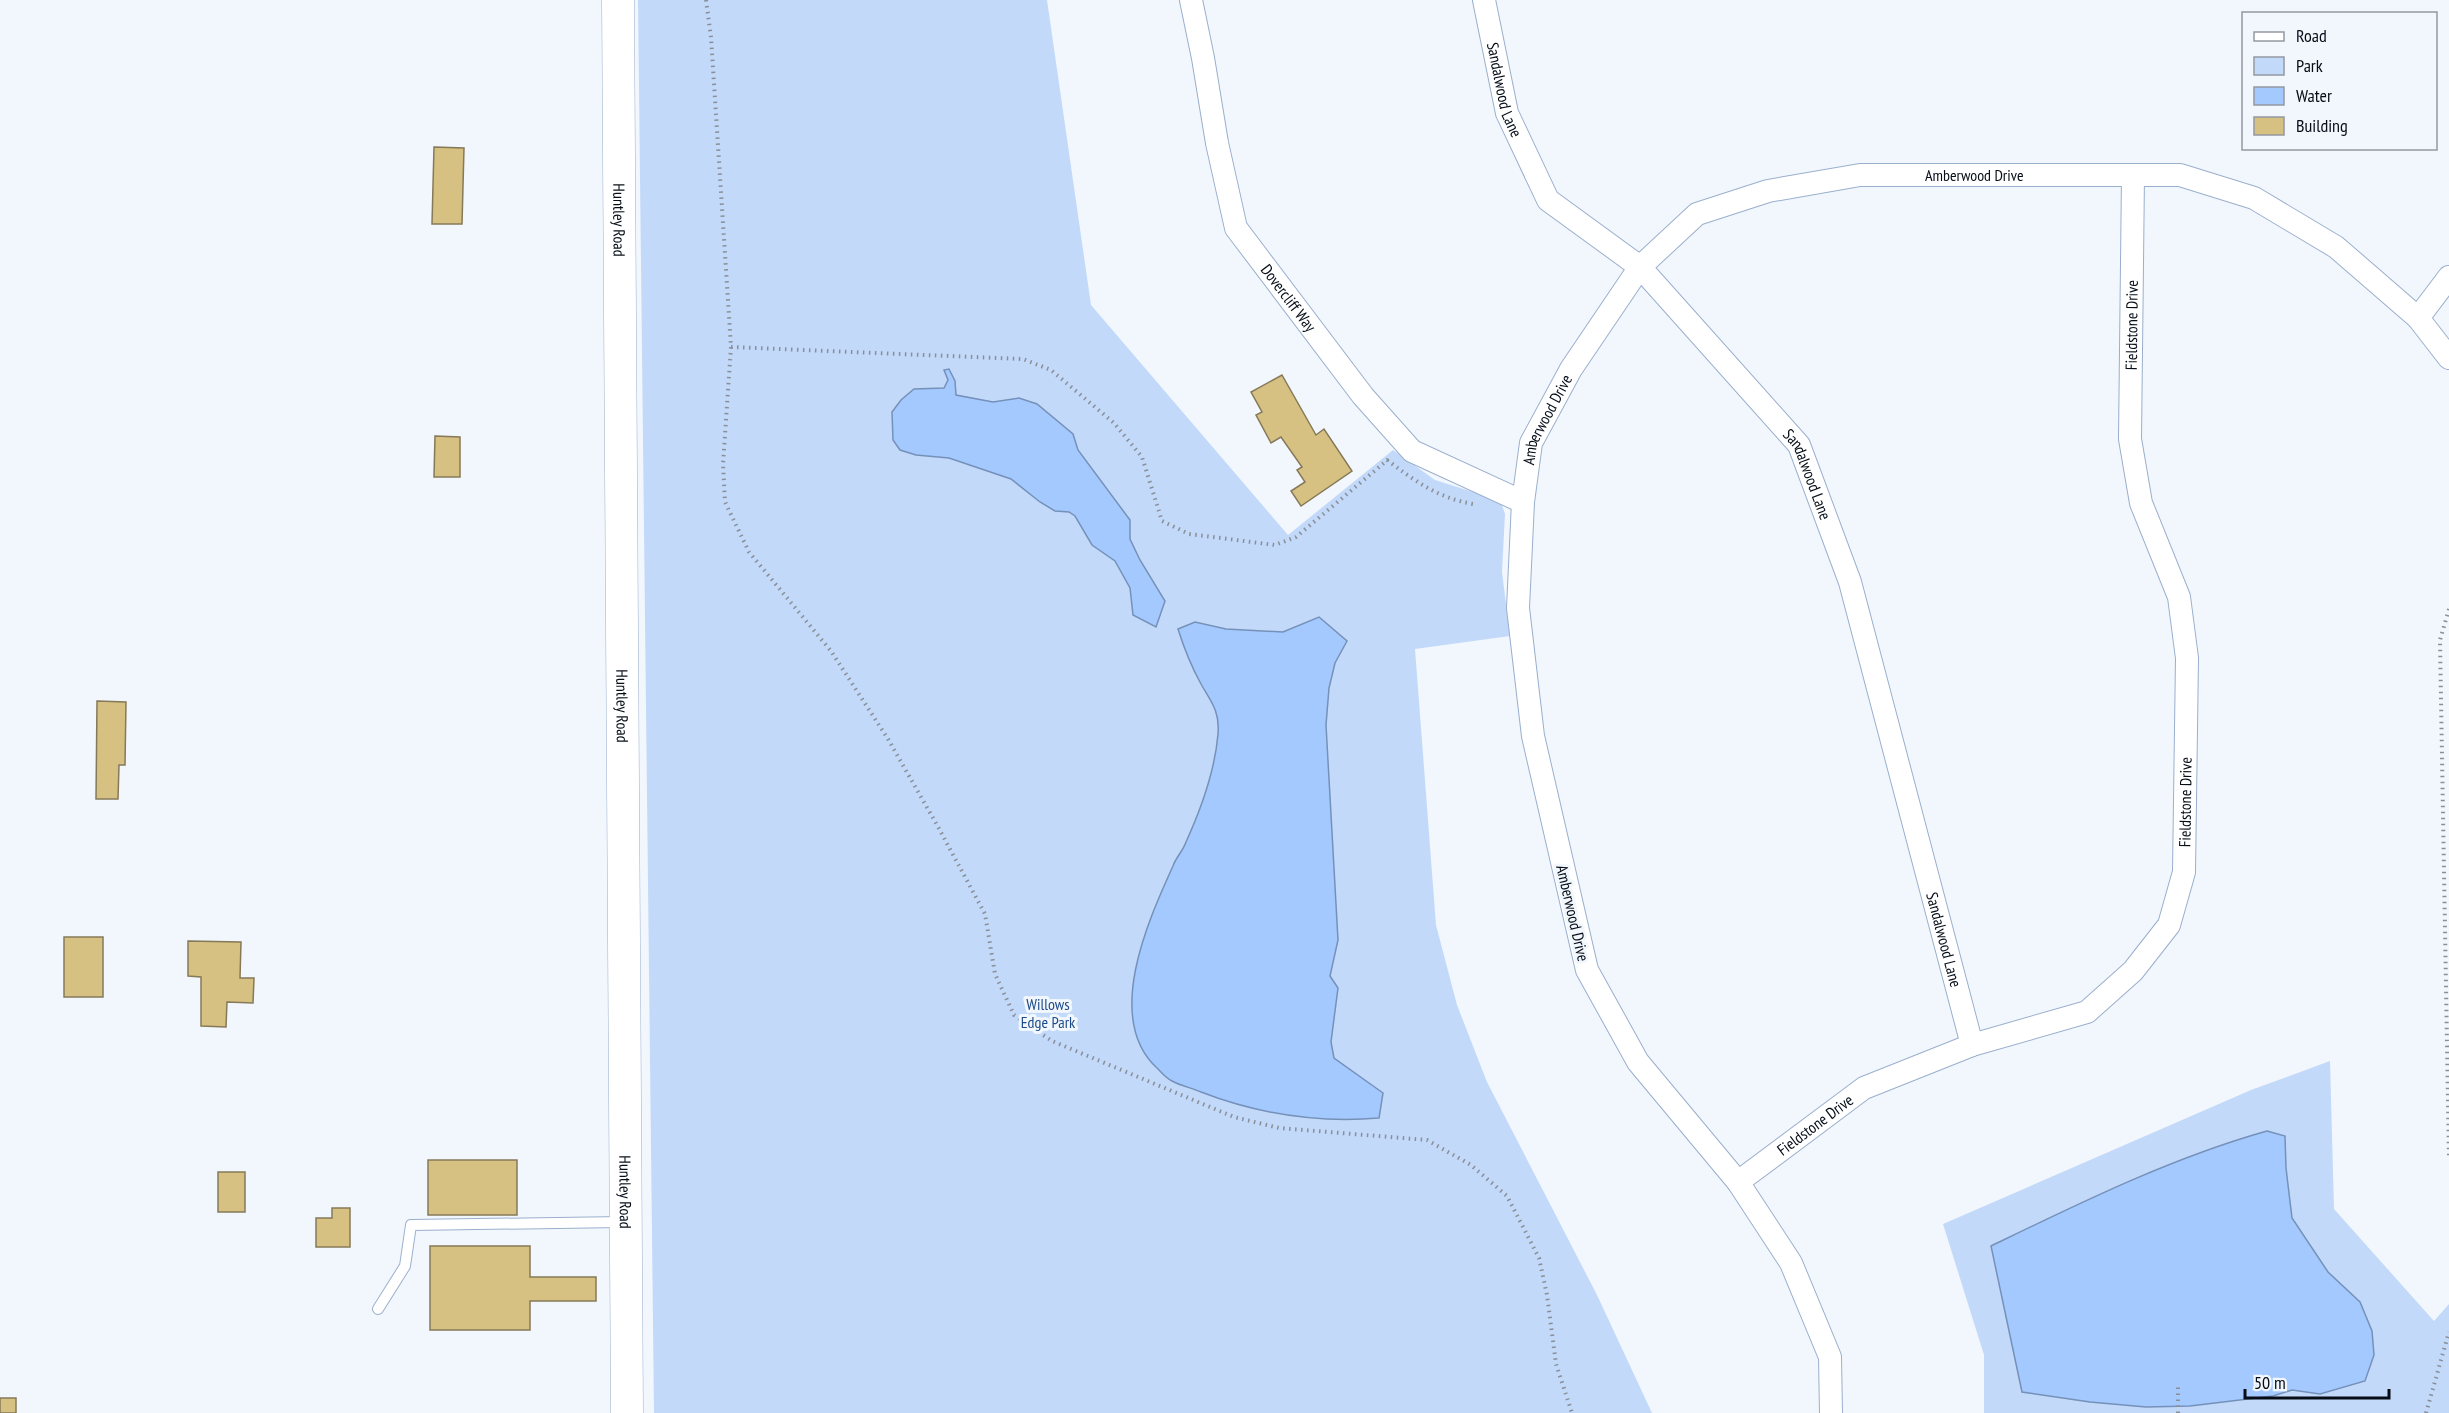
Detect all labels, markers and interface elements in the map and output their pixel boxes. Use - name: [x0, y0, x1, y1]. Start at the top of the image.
- legend: [2242, 12, 2437, 150]
- text: Road: [2296, 24, 2327, 47]
- street label: Sandalwood Lane: [1483, 40, 1527, 140]
- text: Park: [2296, 54, 2323, 77]
- text: Water: [2296, 84, 2332, 107]
- text: Building: [2296, 114, 2348, 137]
- street label: Amberwood Drive: [1925, 165, 2024, 185]
- street label: Huntley Road: [609, 183, 630, 257]
- street label: Dovercliff Way: [1257, 260, 1321, 336]
- street label: Fieldstone Drive: [2121, 280, 2142, 370]
- street label: Amberwood Drive: [1518, 371, 1576, 466]
- street label: Sandalwood Lane: [1779, 424, 1836, 522]
- street label: Huntley Road: [612, 669, 633, 743]
- street label: Fieldstone Drive: [2174, 757, 2196, 847]
- street label: Amberwood Drive: [1552, 863, 1594, 963]
- street label: Sandalwood Lane: [1922, 890, 1966, 989]
- park label: Willows Edge Park: [1021, 994, 1076, 1032]
- street label: Fieldstone Drive: [1773, 1090, 1857, 1160]
- street label: Huntley Road: [615, 1155, 636, 1229]
- scale bar: [2245, 1362, 2389, 1400]
- text: 50 m: [2254, 1371, 2286, 1394]

